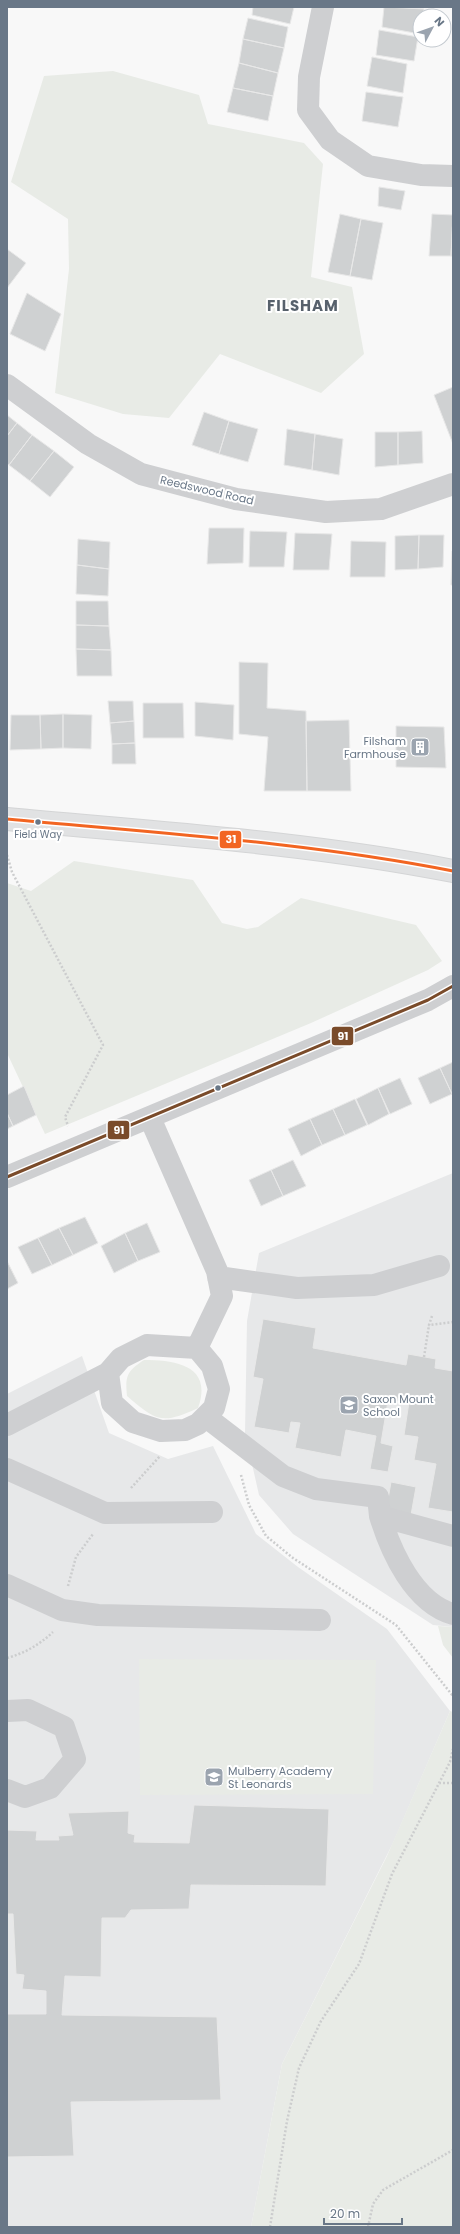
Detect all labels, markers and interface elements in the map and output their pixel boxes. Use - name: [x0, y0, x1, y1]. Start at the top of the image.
- north arrow: [412, 8, 452, 48]
- text: N: [431, 13, 448, 30]
- district label: FILSHAM: [267, 295, 339, 316]
- street label: Reedswood Road: [159, 471, 255, 509]
- place label: Filsham Farmhouse: [344, 733, 406, 762]
- building icon: Filsham Farmhouse: [409, 736, 431, 758]
- marker: Field Way: [33, 817, 43, 827]
- place label: Field Way: [14, 827, 62, 842]
- line badge: 31: [219, 830, 242, 849]
- text: 31: [226, 831, 236, 847]
- line badge: 91: [331, 1026, 354, 1046]
- text: 91: [338, 1028, 348, 1044]
- unlabelled marker: [213, 1083, 223, 1093]
- line badge: 91: [107, 1120, 130, 1140]
- text: 91: [114, 1122, 124, 1138]
- place label: Saxon Mount School: [363, 1391, 434, 1420]
- school or university icon: Saxon Mount School: [338, 1394, 360, 1416]
- place label: Mulberry Academy St Leonards: [228, 1763, 333, 1792]
- school or university icon: Mulberry Academy St Leonards: [203, 1766, 225, 1788]
- scale bar: [324, 2200, 402, 2226]
- text: 20 m: [330, 2205, 360, 2222]

